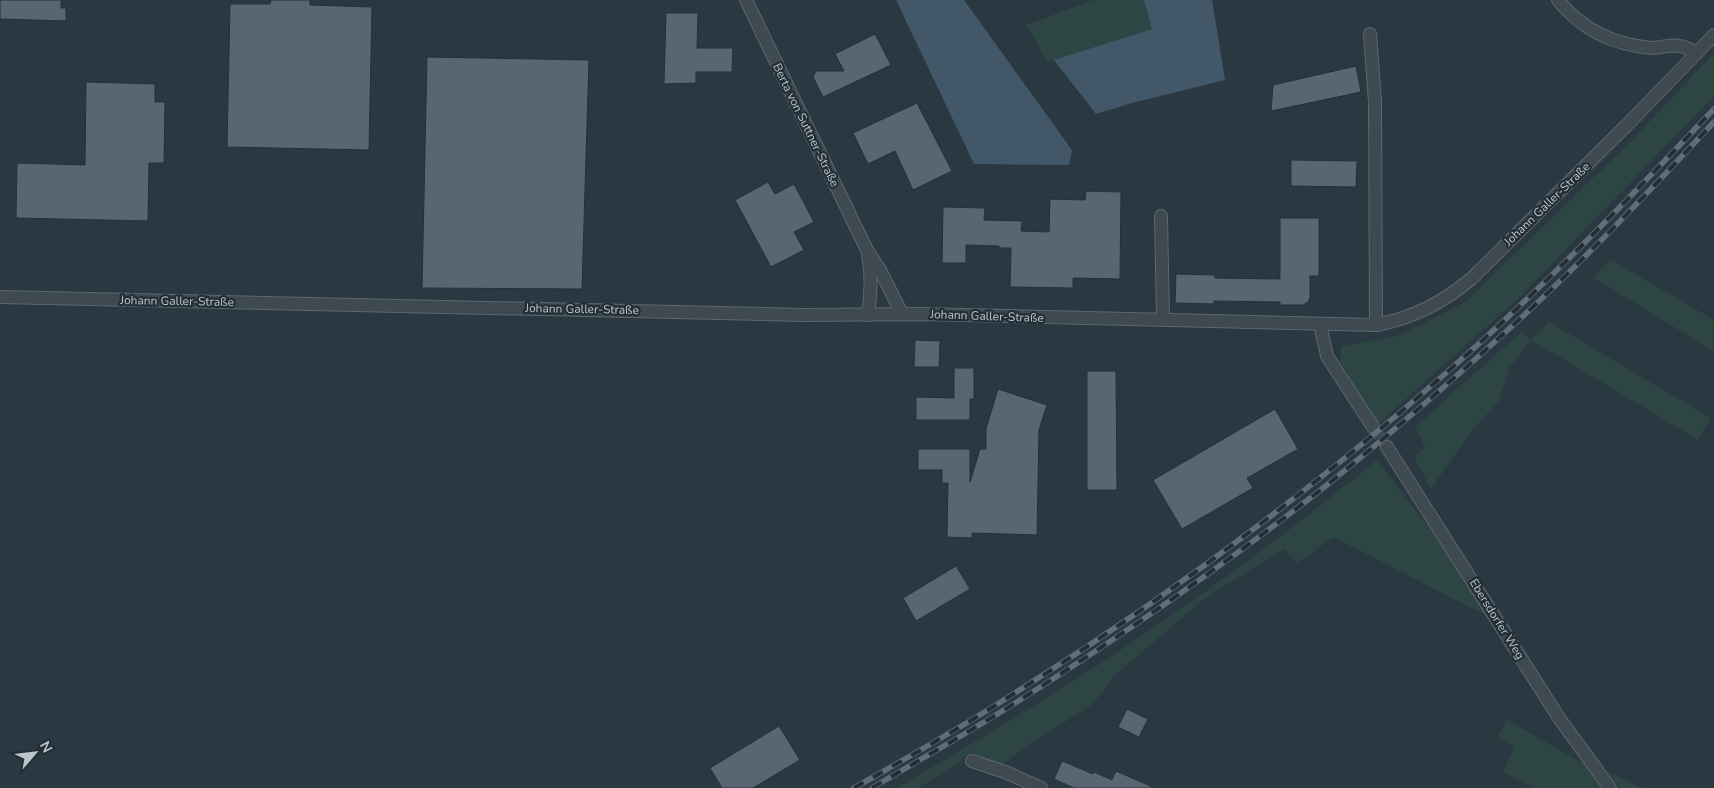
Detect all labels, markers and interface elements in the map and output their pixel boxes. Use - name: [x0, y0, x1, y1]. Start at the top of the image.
- street label: Berta von Suttner-Straße: [769, 60, 843, 190]
- street label: Johann Galler-Straße: [1500, 159, 1593, 250]
- street label: Johann Galler-Straße: [119, 292, 234, 310]
- street label: Johann Galler-Straße: [524, 300, 639, 318]
- street label: Johann Galler-Straße: [929, 306, 1044, 326]
- street label: Ebersdorfer Weg: [1466, 576, 1528, 662]
- north arrow: [10, 728, 60, 778]
- text: N: [35, 738, 57, 756]

